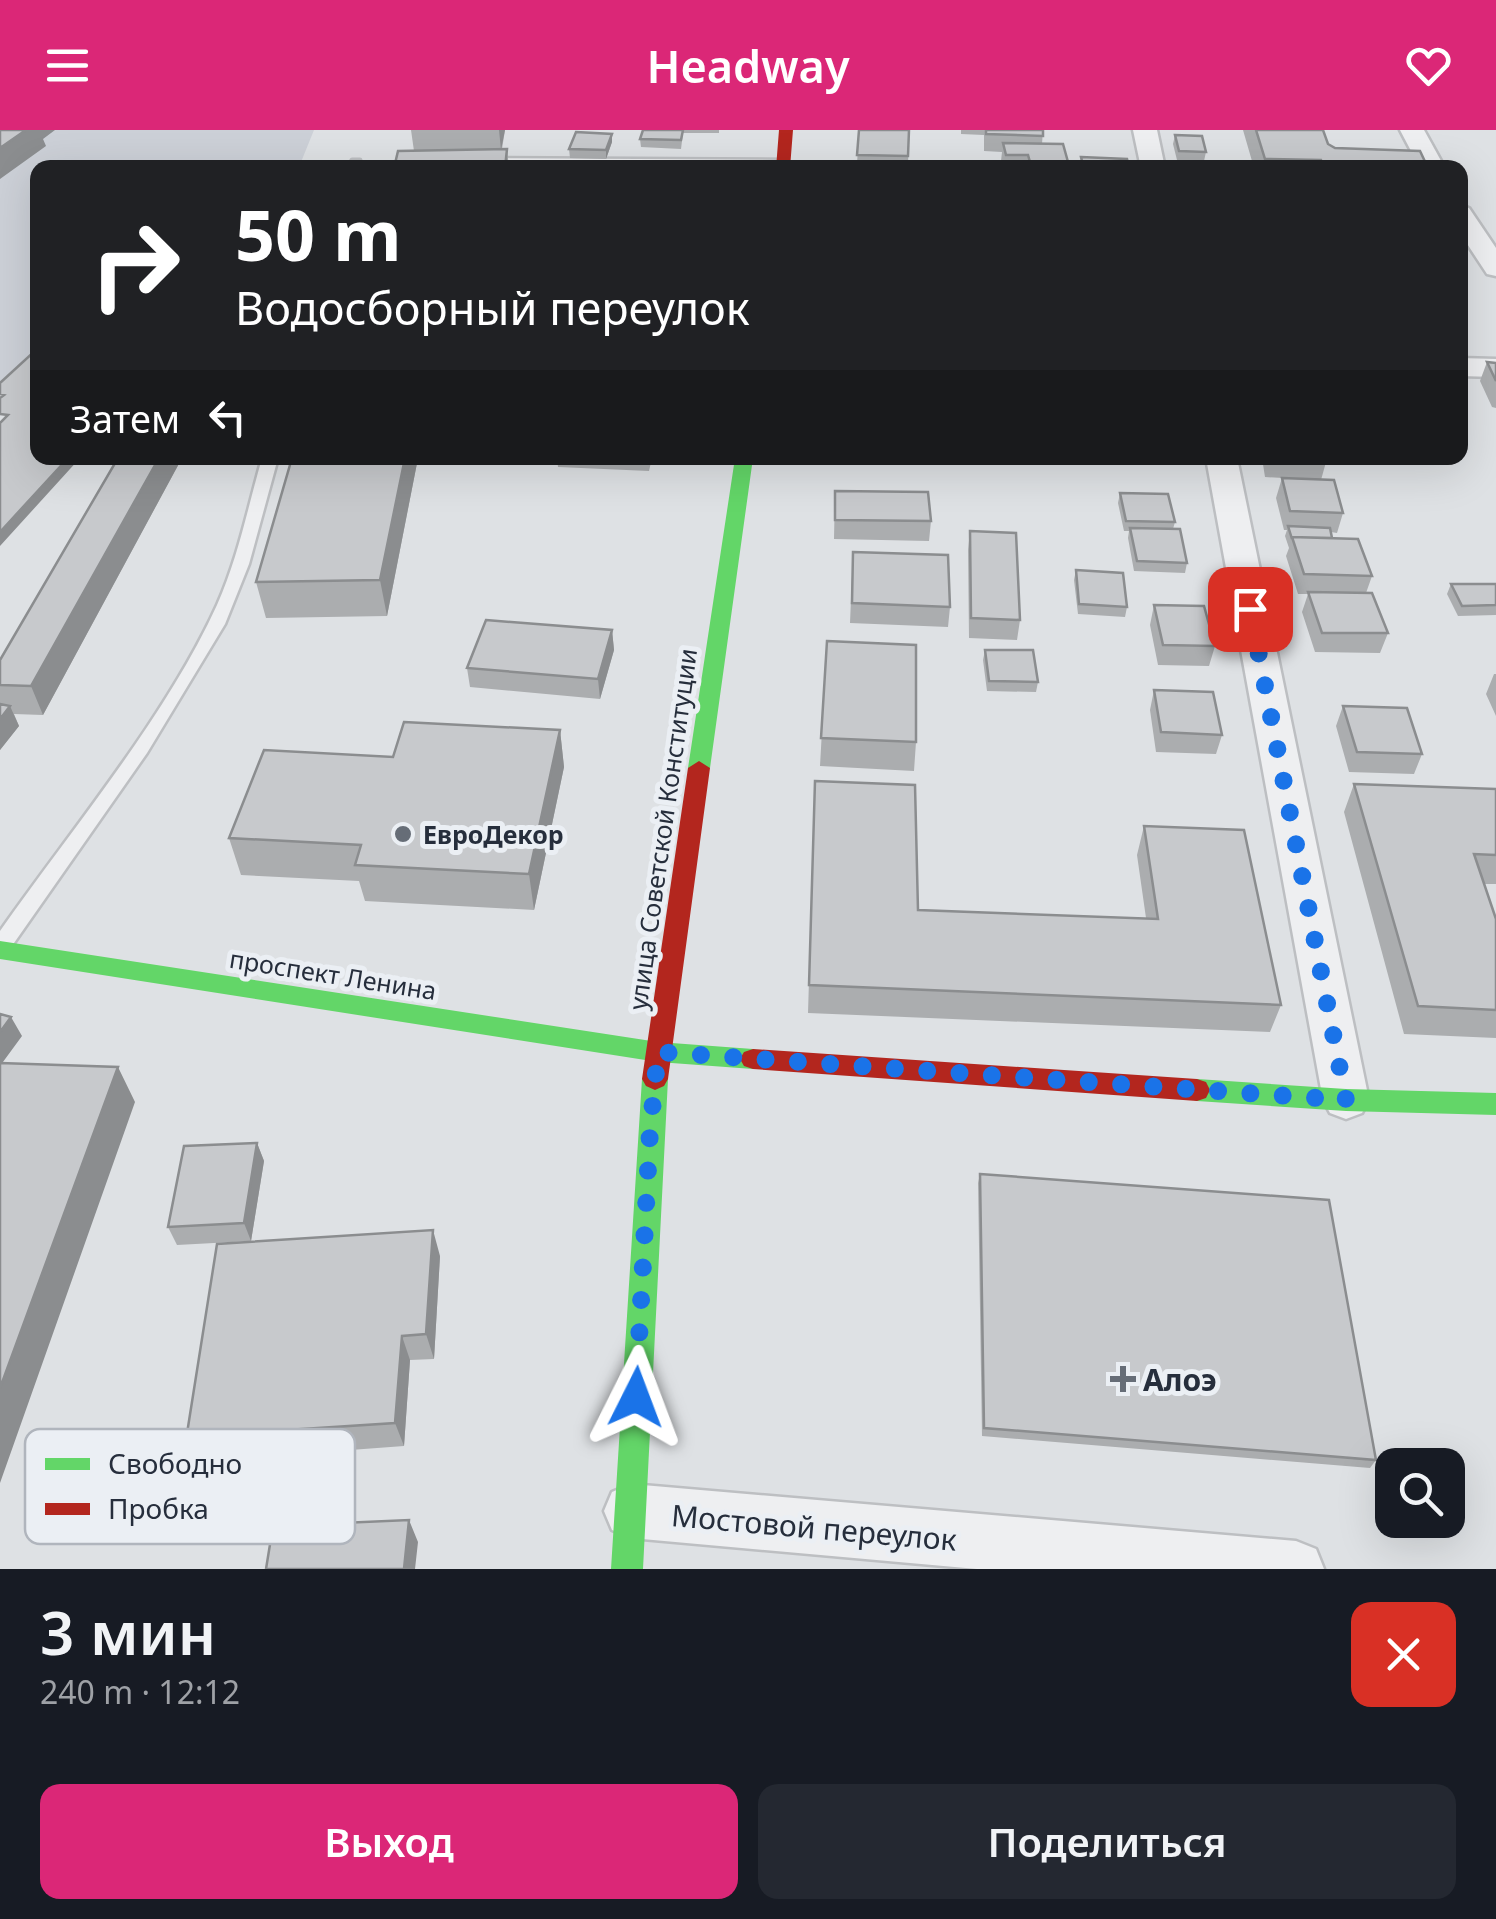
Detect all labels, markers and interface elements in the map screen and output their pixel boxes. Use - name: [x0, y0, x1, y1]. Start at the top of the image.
- text: Headway: [646, 35, 850, 96]
- icon: menu: [40, 38, 95, 93]
- icon: heart: [1401, 38, 1456, 93]
- text: 50 m: [235, 186, 402, 282]
- icon: right: [70, 200, 200, 330]
- text: Водосборный переулок: [235, 277, 750, 338]
- icon: left: [200, 390, 255, 445]
- text: Затем: [70, 392, 180, 444]
- pin: [1208, 567, 1293, 652]
- icon: arrive: [1223, 582, 1278, 637]
- street label: улица Советской Конституции: [620, 646, 704, 1012]
- place label: ЕвроДекор: [423, 817, 564, 851]
- marker: ЕвроДекор: [392, 823, 414, 845]
- street label: проспект Ленина: [227, 941, 439, 1007]
- position arrow: [584, 1345, 688, 1449]
- place label: Алоэ: [1143, 1359, 1217, 1400]
- marker: Алоэ: [1112, 1368, 1134, 1390]
- legend: [25, 1429, 355, 1544]
- text: Свободно: [108, 1444, 242, 1482]
- map controls: [1375, 1448, 1465, 1538]
- button: search: [1375, 1448, 1465, 1538]
- text: Пробка: [108, 1489, 209, 1527]
- street label: Мостовой переулок: [670, 1494, 958, 1560]
- text: 3 мин: [40, 1591, 216, 1673]
- button: close: [1351, 1602, 1456, 1707]
- text: 240 m · 12:12: [40, 1670, 240, 1713]
- button: Выход: [40, 1784, 738, 1899]
- button: Поделиться: [758, 1784, 1456, 1899]

